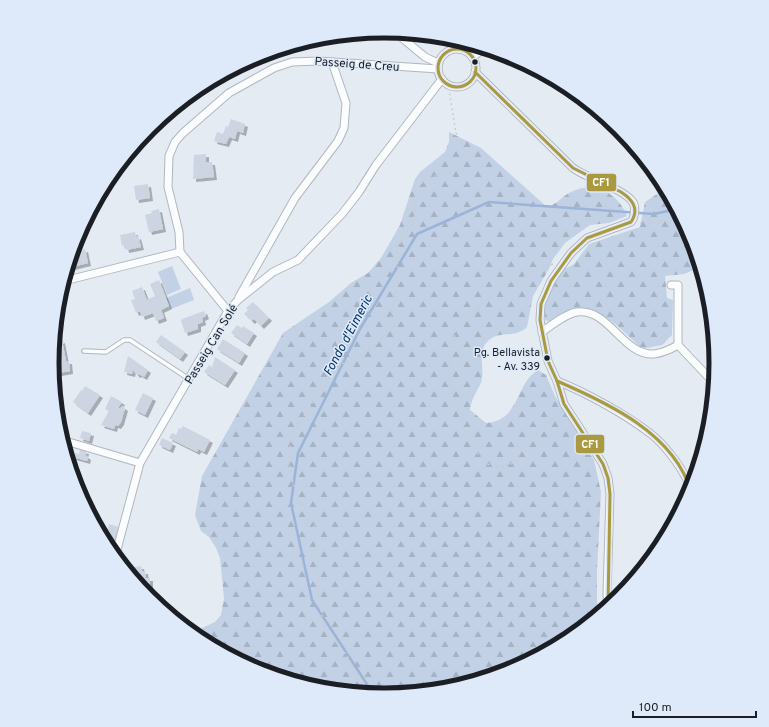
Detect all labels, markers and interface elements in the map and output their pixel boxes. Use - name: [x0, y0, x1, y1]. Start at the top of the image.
- street label: Passeig de Creu: [314, 54, 400, 76]
- unlabelled marker: [470, 57, 480, 67]
- line badge: CF1: [586, 173, 617, 192]
- text: CF1: [592, 176, 610, 190]
- water label: Fondo d'Eimeric: [321, 292, 377, 379]
- street label: Passeig Can Solé: [182, 301, 242, 388]
- place label: Pg. Bellavista - Av. 339: [474, 346, 540, 374]
- marker: Pg. Bellavista - Av. 339: [542, 353, 552, 363]
- line badge: CF1: [575, 434, 605, 454]
- text: CF1: [581, 438, 599, 452]
- scale bar: [633, 693, 756, 719]
- text: 100 m: [639, 700, 672, 716]

